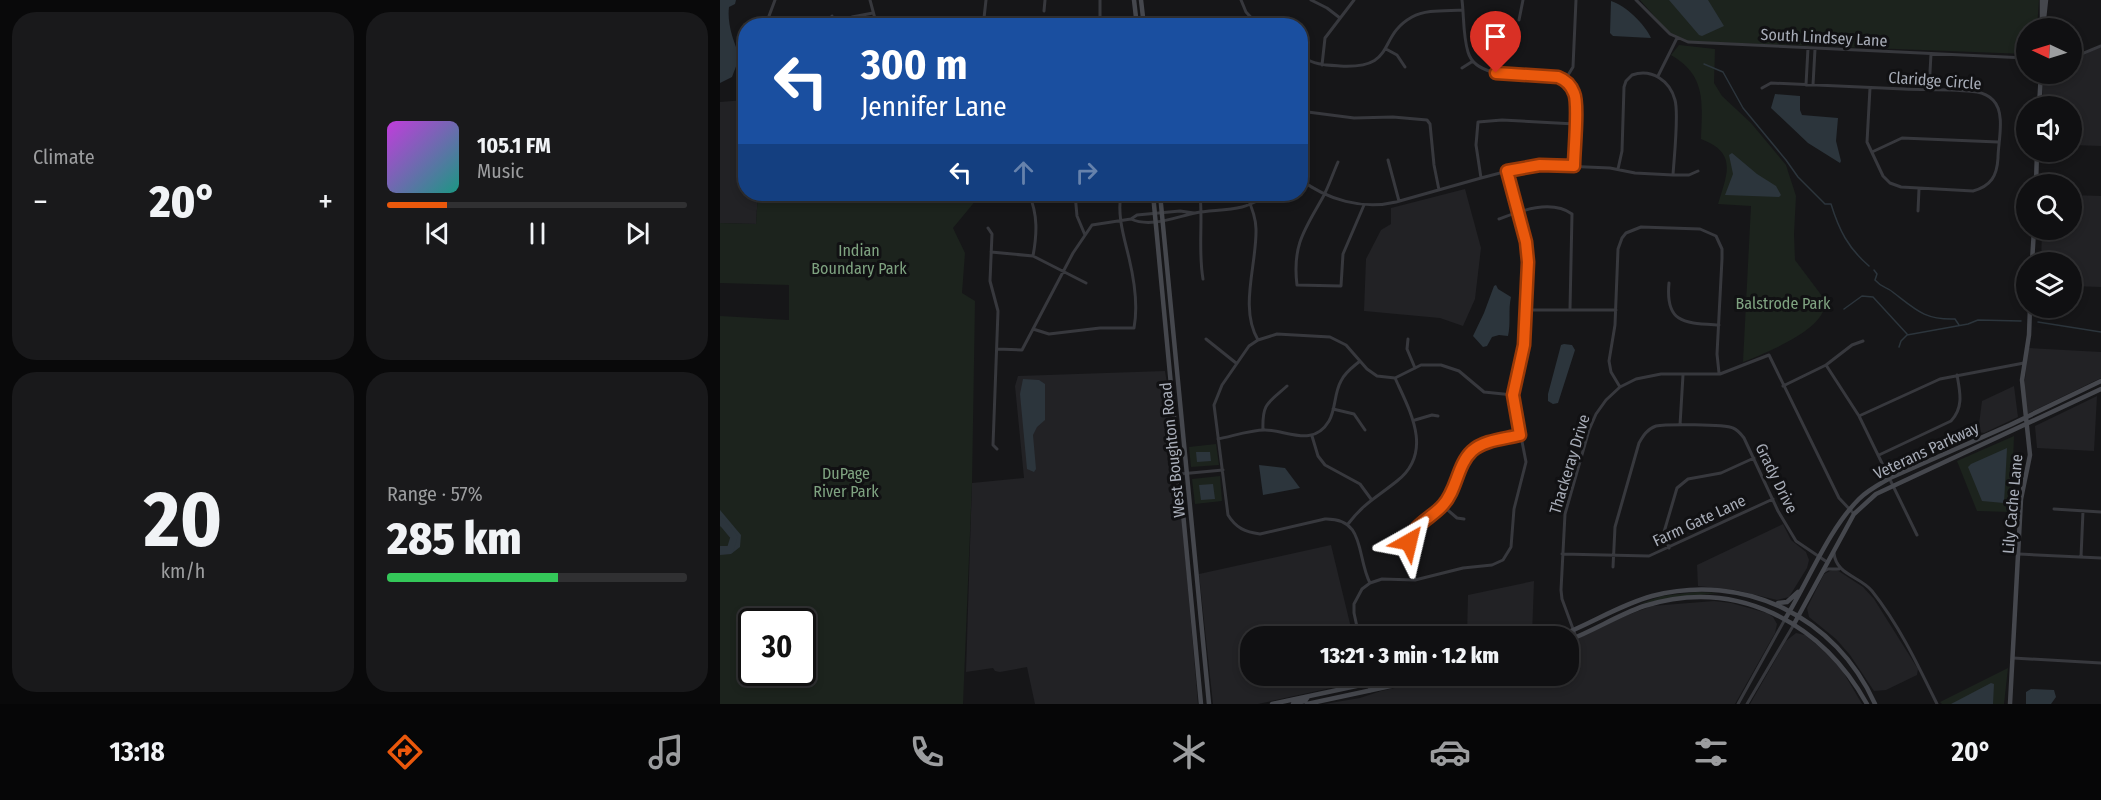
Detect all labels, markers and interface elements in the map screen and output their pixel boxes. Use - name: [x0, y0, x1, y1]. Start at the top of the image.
- pin: [1470, 11, 1521, 73]
- north arrow: [2016, 18, 2082, 84]
- map controls: [2016, 18, 2082, 318]
- icon: arrive: [1479, 20, 1512, 53]
- street label: South Lindsey Lane: [1760, 25, 1888, 50]
- text: 300 m: [861, 40, 968, 90]
- icon: left: [762, 42, 840, 120]
- street label: Claridge Circle: [1888, 68, 1982, 93]
- text: Jennifer Lane: [861, 91, 1007, 123]
- button: sound: [2016, 96, 2082, 162]
- text: 105.1 FM: [477, 132, 551, 159]
- text: Climate: [33, 145, 95, 169]
- icon: left: [944, 156, 977, 189]
- icon: ahead: [1007, 156, 1040, 189]
- icon: right: [1070, 156, 1103, 189]
- text: Music: [477, 159, 524, 183]
- button: search: [2016, 174, 2082, 240]
- text: 20°: [149, 175, 216, 229]
- text: −: [33, 182, 48, 222]
- text: +: [318, 182, 333, 222]
- icon: previous: [421, 217, 454, 250]
- icon: pause: [521, 217, 554, 250]
- icon: next: [621, 217, 654, 250]
- park label: Indian Boundary Park: [811, 241, 907, 278]
- button: layers: [2016, 252, 2082, 318]
- park label: Balstrode Park: [1736, 294, 1831, 313]
- street label: West Boughton Road: [1156, 381, 1189, 518]
- street label: Thackeray Drive: [1545, 412, 1594, 516]
- street label: Veterans Parkway: [1871, 417, 1983, 483]
- street label: Grady Drive: [1751, 440, 1802, 516]
- street label: Lily Cache Lane: [1999, 453, 2026, 555]
- park label: DuPage River Park: [813, 464, 879, 501]
- text: 20: [144, 473, 222, 567]
- text: Range · 57%: [387, 482, 483, 506]
- street label: Farm Gate Lane: [1650, 491, 1749, 550]
- position arrow: [1377, 510, 1441, 574]
- text: 285 km: [387, 512, 522, 566]
- text: km/h: [161, 559, 205, 583]
- speed limit sign: 30: [738, 608, 816, 686]
- text: 13:21 · 3 min · 1.2 km: [1320, 642, 1499, 669]
- icon: directions: [384, 731, 426, 773]
- icon: music: [645, 731, 687, 773]
- icon: phone: [906, 731, 948, 773]
- icon: climate: [1168, 731, 1210, 773]
- icon: car: [1429, 731, 1471, 773]
- icon: filters: [1690, 731, 1732, 773]
- text: 13:18: [110, 736, 165, 768]
- text: 20°: [1951, 736, 1991, 768]

